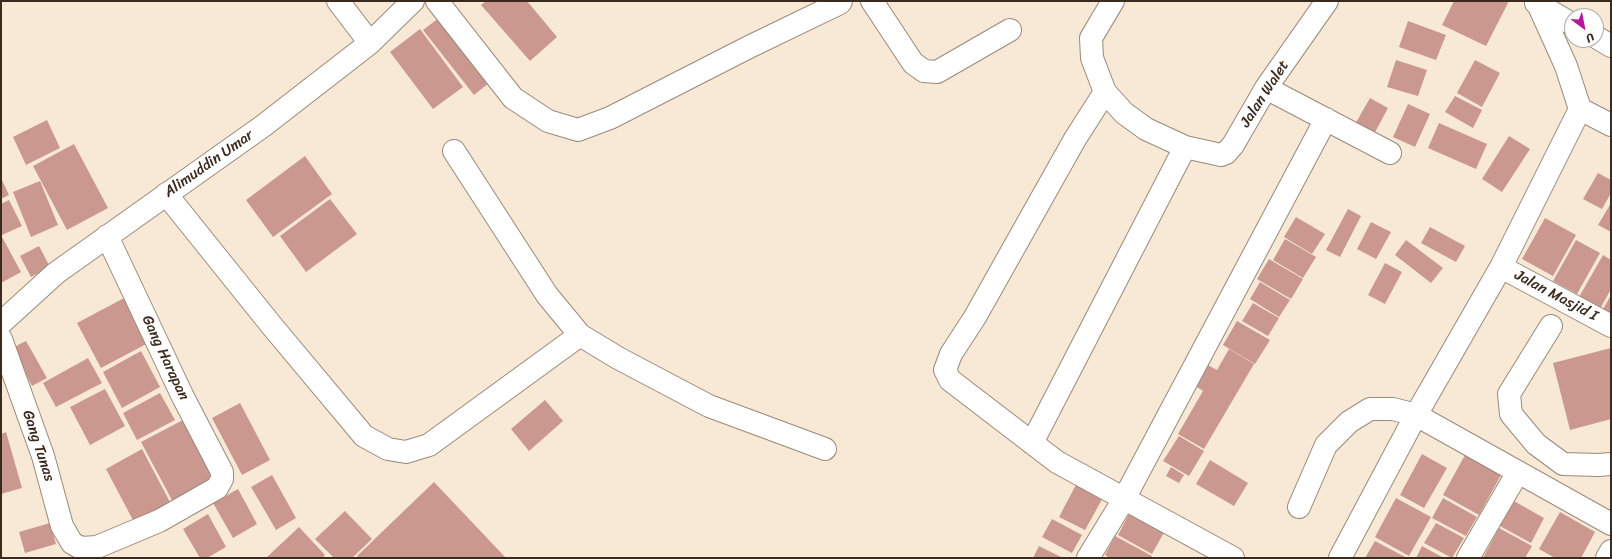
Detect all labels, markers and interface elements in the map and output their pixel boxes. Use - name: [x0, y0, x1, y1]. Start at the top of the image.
- north arrow: [1564, 8, 1604, 48]
- text: U: [1582, 28, 1598, 48]
- street label: Jalan Walet: [1237, 57, 1293, 131]
- street label: Alimuddin Umar: [161, 127, 257, 201]
- street label: Jalan Masjid I: [1511, 267, 1601, 325]
- street label: Gang Harapan: [137, 313, 193, 403]
- street label: Gang Tunas: [18, 408, 58, 484]

